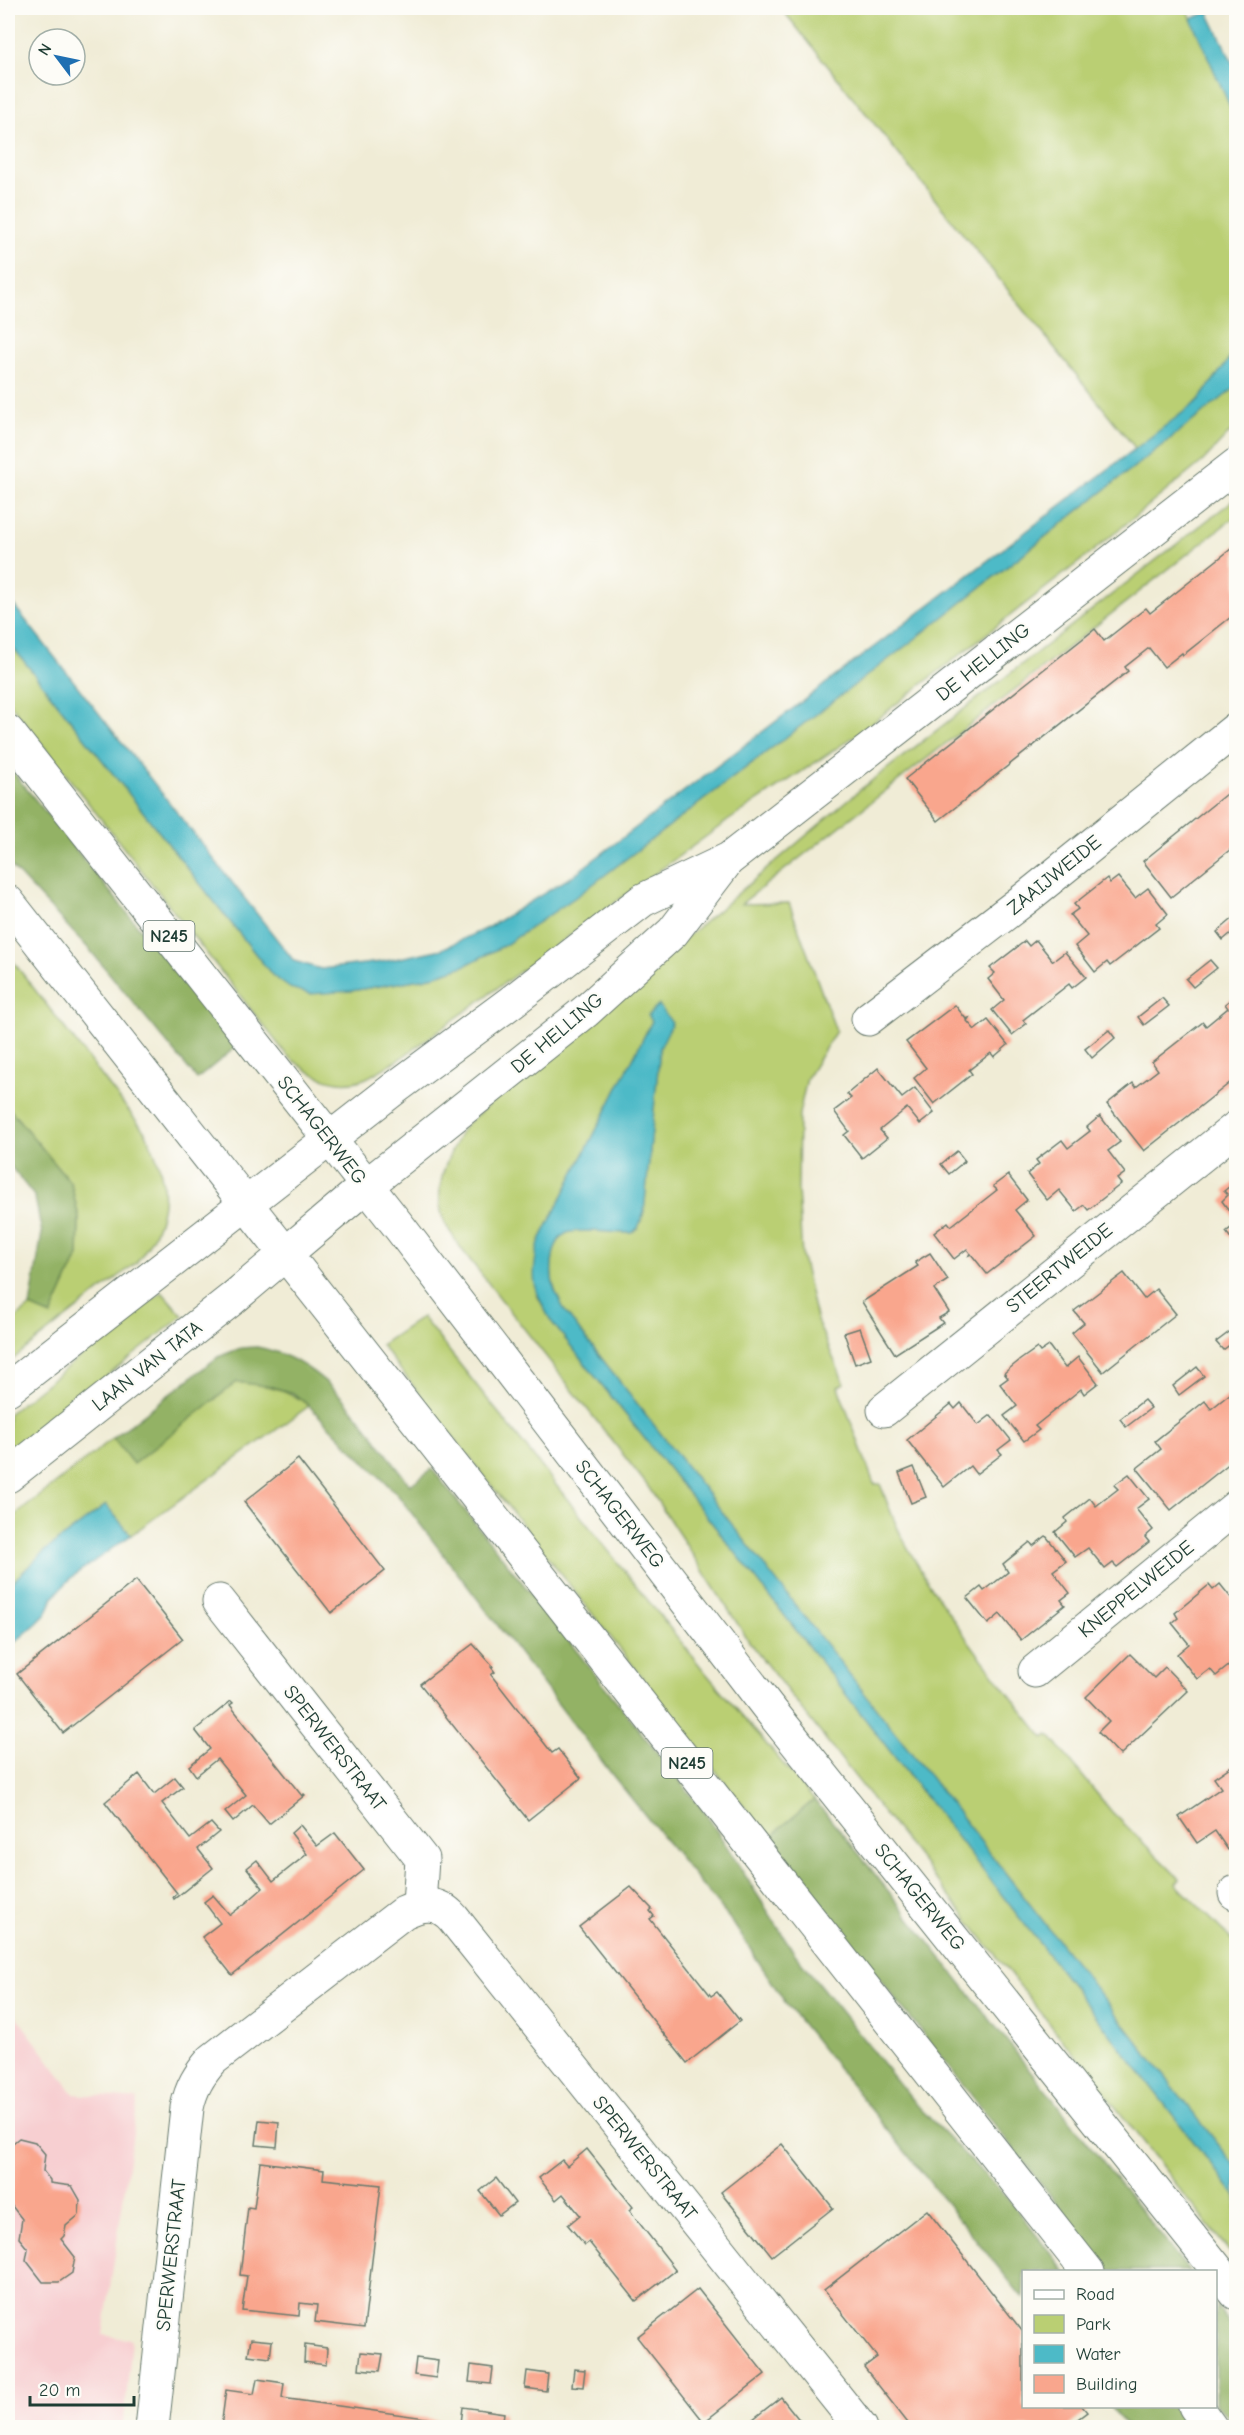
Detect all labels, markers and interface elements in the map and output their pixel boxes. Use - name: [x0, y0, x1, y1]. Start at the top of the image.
- north arrow: [27, 27, 87, 87]
- text: N: [35, 40, 56, 59]
- street label: DE HELLING: [931, 618, 1035, 706]
- street label: ZAAIJWEIDE: [1003, 830, 1105, 920]
- road number: N245: [144, 921, 195, 951]
- street label: DE HELLING: [506, 988, 608, 1078]
- street label: SCHAGERWEG: [273, 1071, 371, 1189]
- street label: STEERTWEIDE: [1001, 1218, 1117, 1318]
- street label: LAAN VAN TATA: [87, 1316, 207, 1416]
- street label: SCHAGERWEG: [571, 1455, 669, 1573]
- street label: KNEPPELWEIDE: [1074, 1536, 1198, 1642]
- street label: SPERWERSTRAAT: [279, 1681, 392, 1816]
- road number: N245: [662, 1748, 712, 1778]
- street label: SCHAGERWEG: [870, 1839, 970, 1955]
- street label: SPERWERSTRAAT: [588, 2091, 702, 2225]
- street label: SPERWERSTRAAT: [152, 2177, 190, 2332]
- legend: [1022, 2270, 1217, 2408]
- text: Road: [1076, 2284, 1115, 2305]
- text: Park: [1076, 2314, 1111, 2335]
- text: Water: [1076, 2344, 1121, 2365]
- scale bar: [30, 2369, 134, 2407]
- text: Building: [1076, 2374, 1138, 2395]
- text: 20 m: [39, 2380, 80, 2401]

